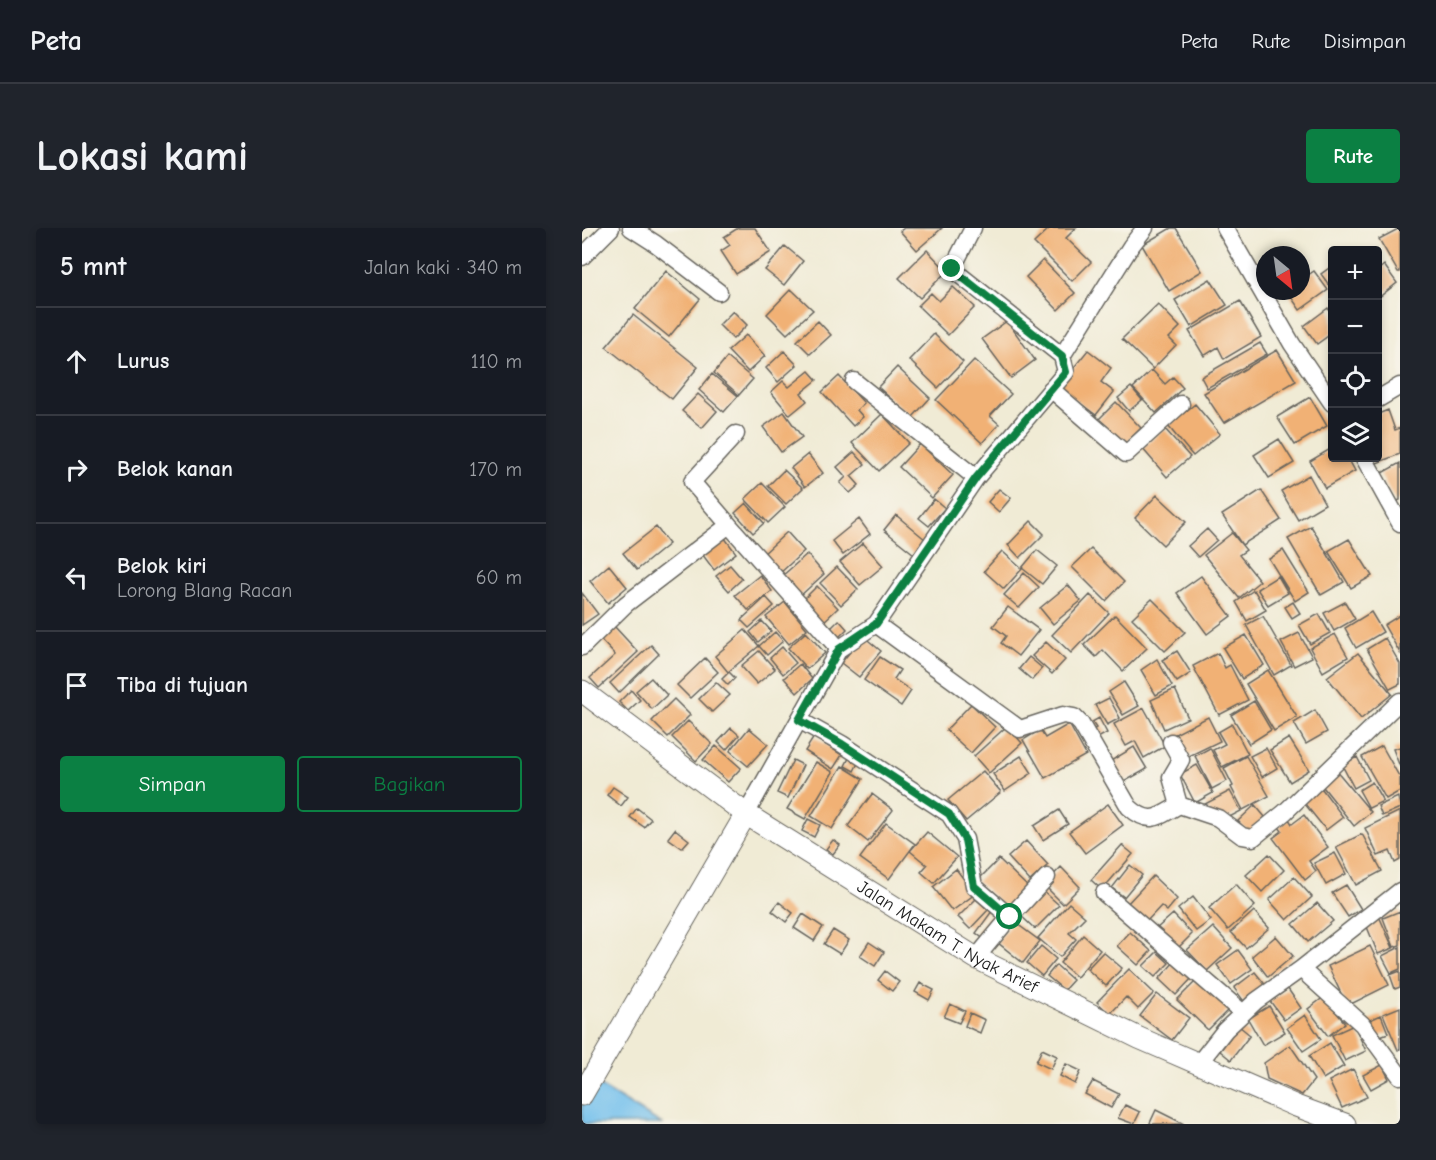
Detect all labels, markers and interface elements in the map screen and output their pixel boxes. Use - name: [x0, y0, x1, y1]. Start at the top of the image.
- text: Peta: [30, 25, 82, 57]
- text: Peta: [1181, 29, 1218, 53]
- text: Rute: [1251, 29, 1291, 53]
- text: Disimpan: [1324, 29, 1406, 53]
- button: Rute: [1306, 129, 1400, 183]
- text: Lokasi kami: [36, 132, 248, 181]
- north arrow: [1256, 246, 1310, 300]
- map controls: [1328, 246, 1382, 462]
- button: +: [1328, 246, 1382, 300]
- text: 5 mnt: [60, 252, 126, 282]
- route end: [938, 255, 964, 281]
- text: Jalan kaki · 340 m: [364, 256, 522, 279]
- button: −: [1328, 300, 1382, 354]
- icon: ahead: [60, 345, 93, 378]
- text: Lurus: [117, 348, 169, 374]
- text: 110 m: [471, 350, 522, 373]
- button: locate: [1328, 354, 1382, 408]
- button: layers: [1328, 408, 1382, 462]
- icon: right: [60, 453, 93, 486]
- text: Belok kanan: [117, 456, 233, 482]
- text: 170 m: [469, 458, 522, 481]
- text: Belok kiri: [117, 553, 207, 579]
- icon: left: [60, 561, 93, 594]
- text: 60 m: [476, 566, 522, 589]
- text: Lorong Blang Racan: [117, 579, 292, 602]
- icon: arrive: [60, 669, 93, 702]
- text: Tiba di tujuan: [117, 672, 248, 698]
- button: Simpan: [60, 756, 285, 812]
- button: Bagikan: [297, 756, 522, 812]
- street label: Jalan Makam T. Nyak Arief: [853, 876, 1042, 998]
- route start: [996, 903, 1022, 929]

